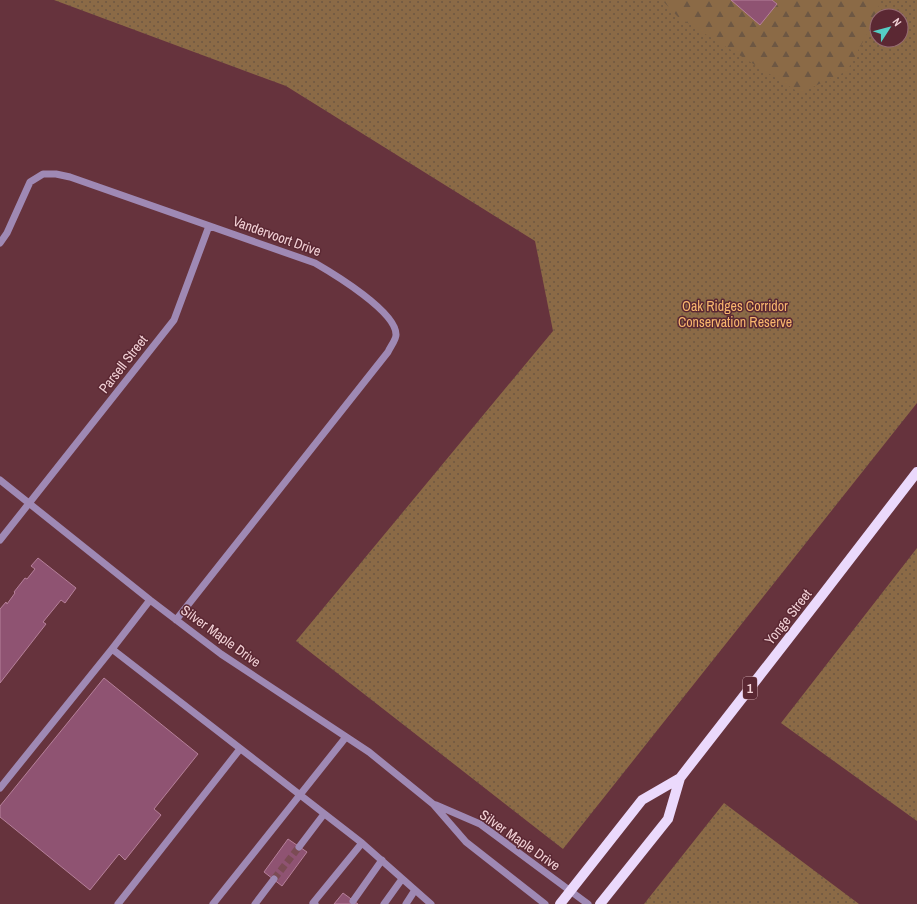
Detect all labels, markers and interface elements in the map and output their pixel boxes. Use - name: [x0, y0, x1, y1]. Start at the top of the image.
- north arrow: [869, 8, 909, 48]
- text: N: [890, 15, 905, 29]
- street label: Vandervoort Drive: [231, 212, 323, 260]
- park label: Oak Ridges Corridor Conservation Reserve: [678, 297, 792, 331]
- street label: Parsell Street: [95, 331, 151, 397]
- street label: Yonge Street: [761, 585, 815, 649]
- street label: Silver Maple Drive: [178, 601, 264, 671]
- road number: 1: [743, 677, 757, 699]
- street label: Silver Maple Drive: [476, 806, 564, 874]

